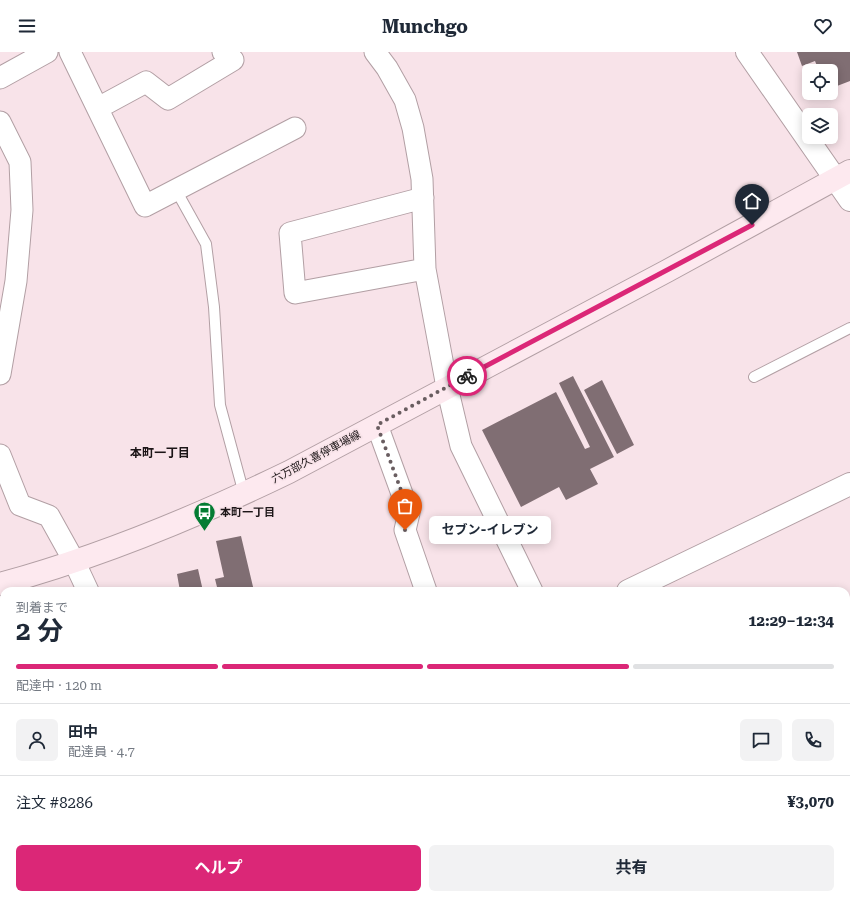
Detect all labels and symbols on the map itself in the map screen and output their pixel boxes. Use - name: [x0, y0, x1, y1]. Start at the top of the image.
- pin: [735, 184, 769, 225]
- courier: [447, 356, 487, 396]
- street label: 六万部久喜停車場線: [269, 428, 363, 486]
- district label: 本町一丁目: [130, 446, 190, 460]
- pin: [388, 489, 422, 530]
- bus stop icon: 本町一丁目: [191, 499, 217, 532]
- place label: 本町一丁目: [220, 506, 275, 519]
- callout: セブン-イレブン: [429, 516, 551, 544]

